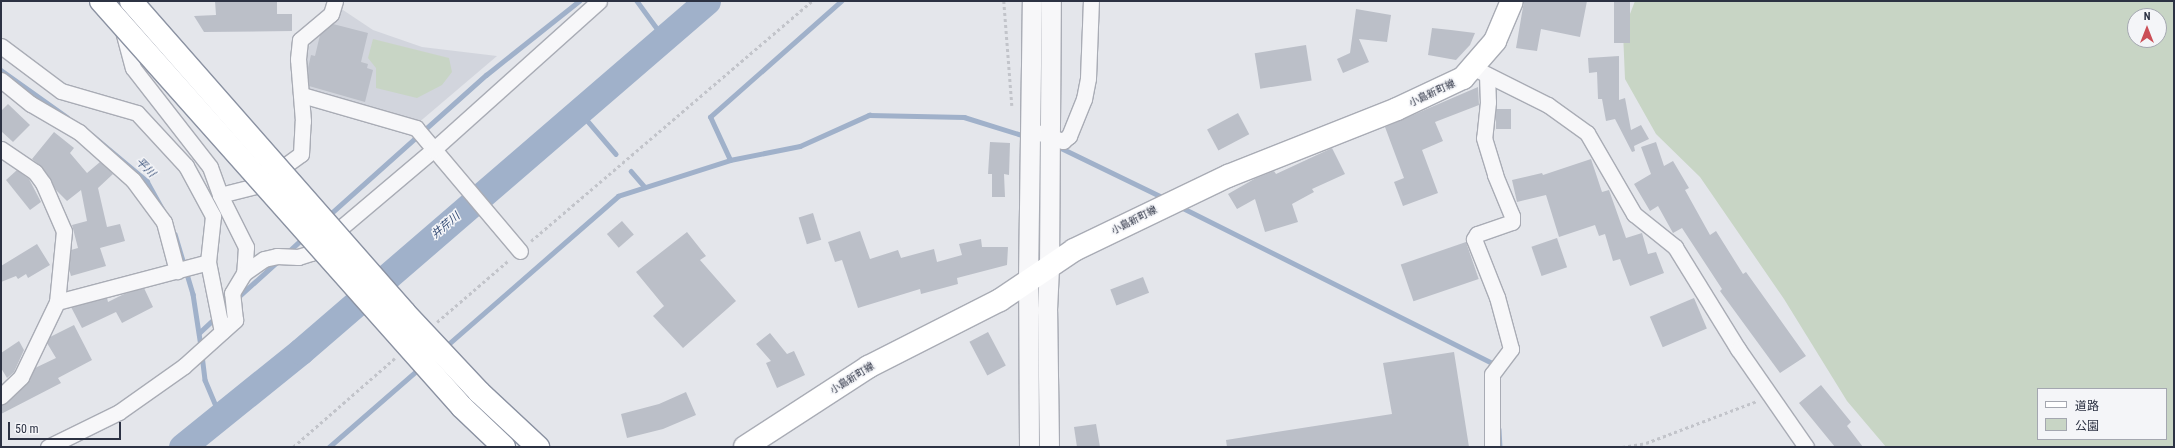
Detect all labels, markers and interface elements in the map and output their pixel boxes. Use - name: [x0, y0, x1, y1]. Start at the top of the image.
- north arrow: [2127, 8, 2167, 48]
- text: N: [2144, 10, 2150, 23]
- street label: 小島新町線: [1407, 77, 1457, 109]
- water label: 平川: [133, 156, 157, 180]
- street label: 小島新町線: [1109, 203, 1159, 237]
- water label: 井芹川: [429, 210, 463, 242]
- street label: 小島新町線: [828, 360, 876, 396]
- legend: [2037, 388, 2167, 440]
- text: 道路: [2075, 399, 2099, 413]
- scale bar: [10, 414, 123, 440]
- text: 公園: [2075, 419, 2099, 433]
- text: 50 m: [15, 422, 39, 436]

